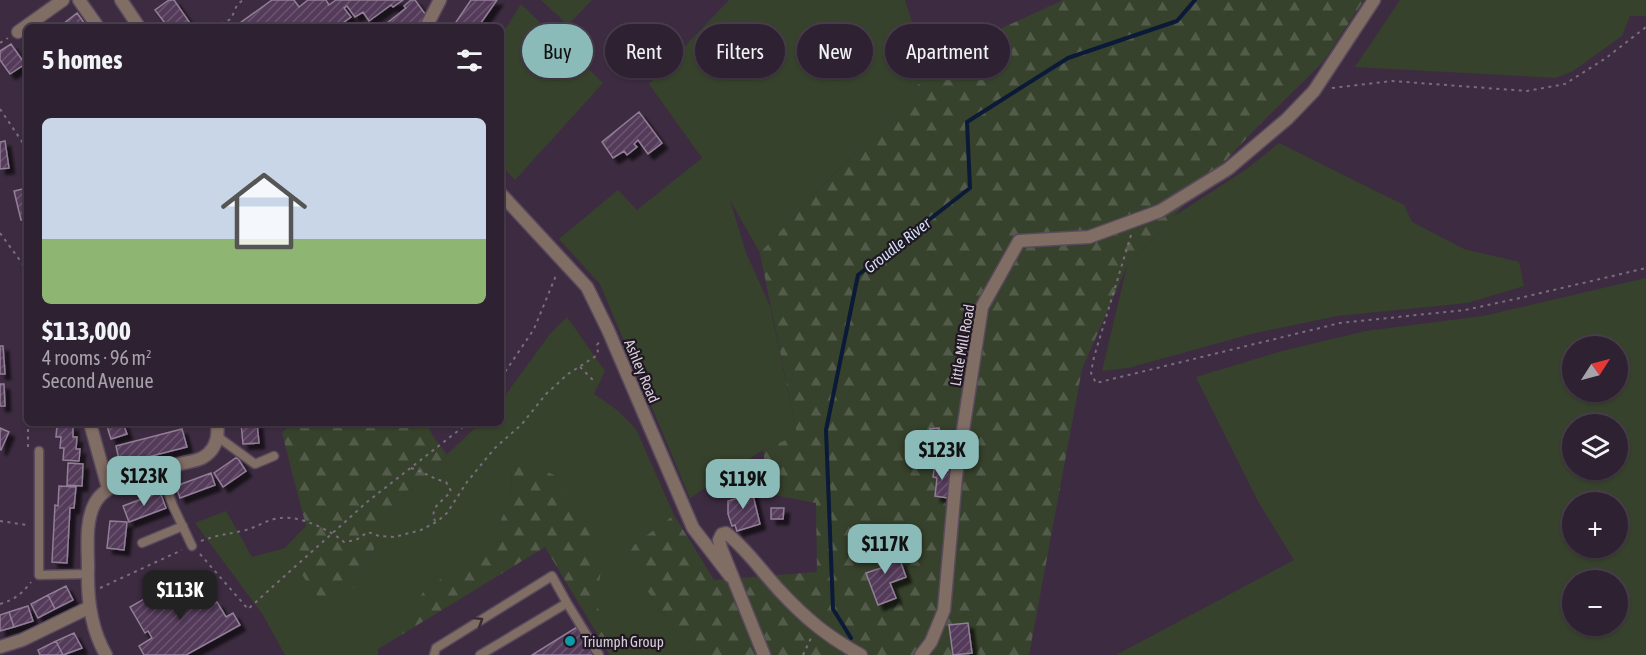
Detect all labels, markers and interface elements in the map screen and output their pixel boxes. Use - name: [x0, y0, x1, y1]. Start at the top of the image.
- chip: Buy: [522, 24, 593, 78]
- chip: Rent: [605, 24, 683, 78]
- chip: Filters: [695, 24, 785, 78]
- chip: New: [797, 24, 873, 78]
- chip: Apartment: [885, 24, 1010, 78]
- icon: filters: [453, 44, 486, 77]
- text: 5 homes: [42, 45, 122, 75]
- icon: home: [210, 157, 318, 265]
- water label: Groudle River: [860, 213, 935, 276]
- street label: Little Mill Road: [946, 303, 978, 387]
- text: $113,000: [42, 316, 131, 346]
- north arrow: [1562, 336, 1628, 402]
- map controls: [1562, 336, 1628, 636]
- street label: Ashley Road: [621, 337, 663, 405]
- text: 4 rooms · 96 m²: [42, 346, 152, 369]
- text: Second Avenue: [42, 369, 153, 392]
- button: layers: [1562, 414, 1628, 480]
- pin: $123K: [900, 430, 984, 481]
- text: $123K: [919, 438, 965, 461]
- pin: $123K: [102, 456, 186, 507]
- pin: $119K: [701, 459, 785, 510]
- text: $123K: [121, 464, 167, 487]
- text: $119K: [720, 467, 766, 490]
- button: +: [1562, 492, 1628, 558]
- pin: $117K: [843, 524, 927, 575]
- text: $117K: [862, 532, 908, 555]
- pin: $113K: [138, 570, 222, 621]
- button: −: [1562, 570, 1628, 636]
- text: $113K: [157, 578, 203, 601]
- one-way arrow: [473, 617, 484, 628]
- place label: Triumph Group: [582, 633, 664, 650]
- marker: Triumph Group: [563, 634, 577, 648]

